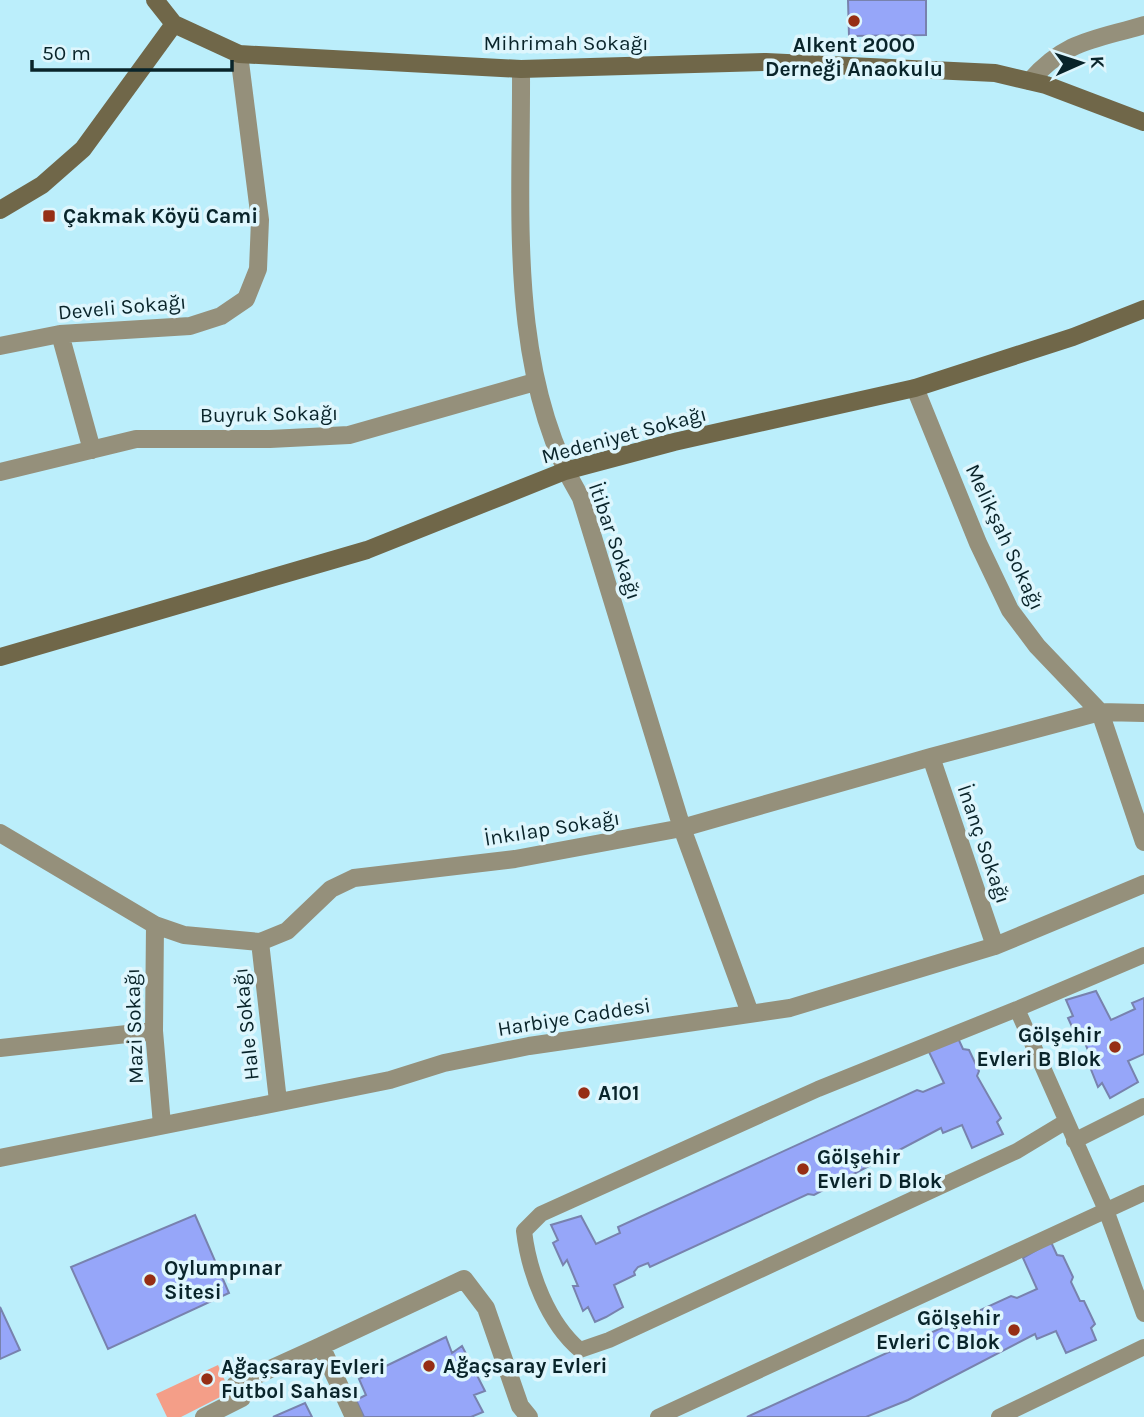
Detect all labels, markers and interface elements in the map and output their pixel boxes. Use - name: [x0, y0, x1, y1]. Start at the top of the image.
- marker: Alkent 2000 Derneği Anaokulu: [846, 13, 862, 29]
- scale bar: [32, 28, 231, 72]
- north arrow: [1046, 28, 1116, 98]
- street label: Mihrimah Sokağı: [483, 31, 649, 55]
- place label: Alkent 2000 Derneği Anaokulu: [765, 33, 943, 81]
- text: 50 m: [42, 41, 91, 65]
- text: K: [1086, 55, 1108, 70]
- place label: Çakmak Köyü Cami: [63, 204, 258, 228]
- marker: Çakmak Köyü Cami: [41, 208, 57, 224]
- street label: Develi Sokağı: [57, 289, 187, 325]
- street label: Buyruk Sokağı: [200, 401, 338, 427]
- street label: Medeniyet Sokağı: [539, 401, 709, 469]
- street label: Melikşah Sokağı: [961, 460, 1049, 614]
- street label: İtibar Sokağı: [584, 479, 646, 603]
- street label: İnanç Sokağı: [952, 781, 1016, 907]
- street label: İnkılap Sokağı: [482, 805, 622, 851]
- street label: Mazi Sokağı: [120, 967, 148, 1085]
- street label: Hale Sokağı: [228, 967, 264, 1081]
- street label: Harbiye Caddesi: [496, 993, 652, 1041]
- place label: Gölşehir Evleri B Blok: [977, 1023, 1102, 1071]
- marker: Gölşehir Evleri B Blok: [1107, 1039, 1123, 1055]
- place label: A101: [598, 1081, 639, 1105]
- marker: A101: [576, 1085, 592, 1101]
- place label: Gölşehir Evleri D Blok: [817, 1145, 943, 1193]
- marker: Gölşehir Evleri D Blok: [795, 1161, 811, 1177]
- place label: Oylumpınar Sitesi: [164, 1256, 282, 1304]
- marker: Oylumpınar Sitesi: [142, 1272, 158, 1288]
- place label: Gölşehir Evleri C Blok: [876, 1306, 1001, 1354]
- marker: Gölşehir Evleri C Blok: [1006, 1322, 1022, 1338]
- place label: Ağaçsaray Evleri: [443, 1354, 607, 1378]
- place label: Ağaçsaray Evleri Futbol Sahası: [221, 1355, 385, 1403]
- marker: Ağaçsaray Evleri: [421, 1358, 437, 1374]
- marker: Ağaçsaray Evleri Futbol Sahası: [199, 1371, 215, 1387]

